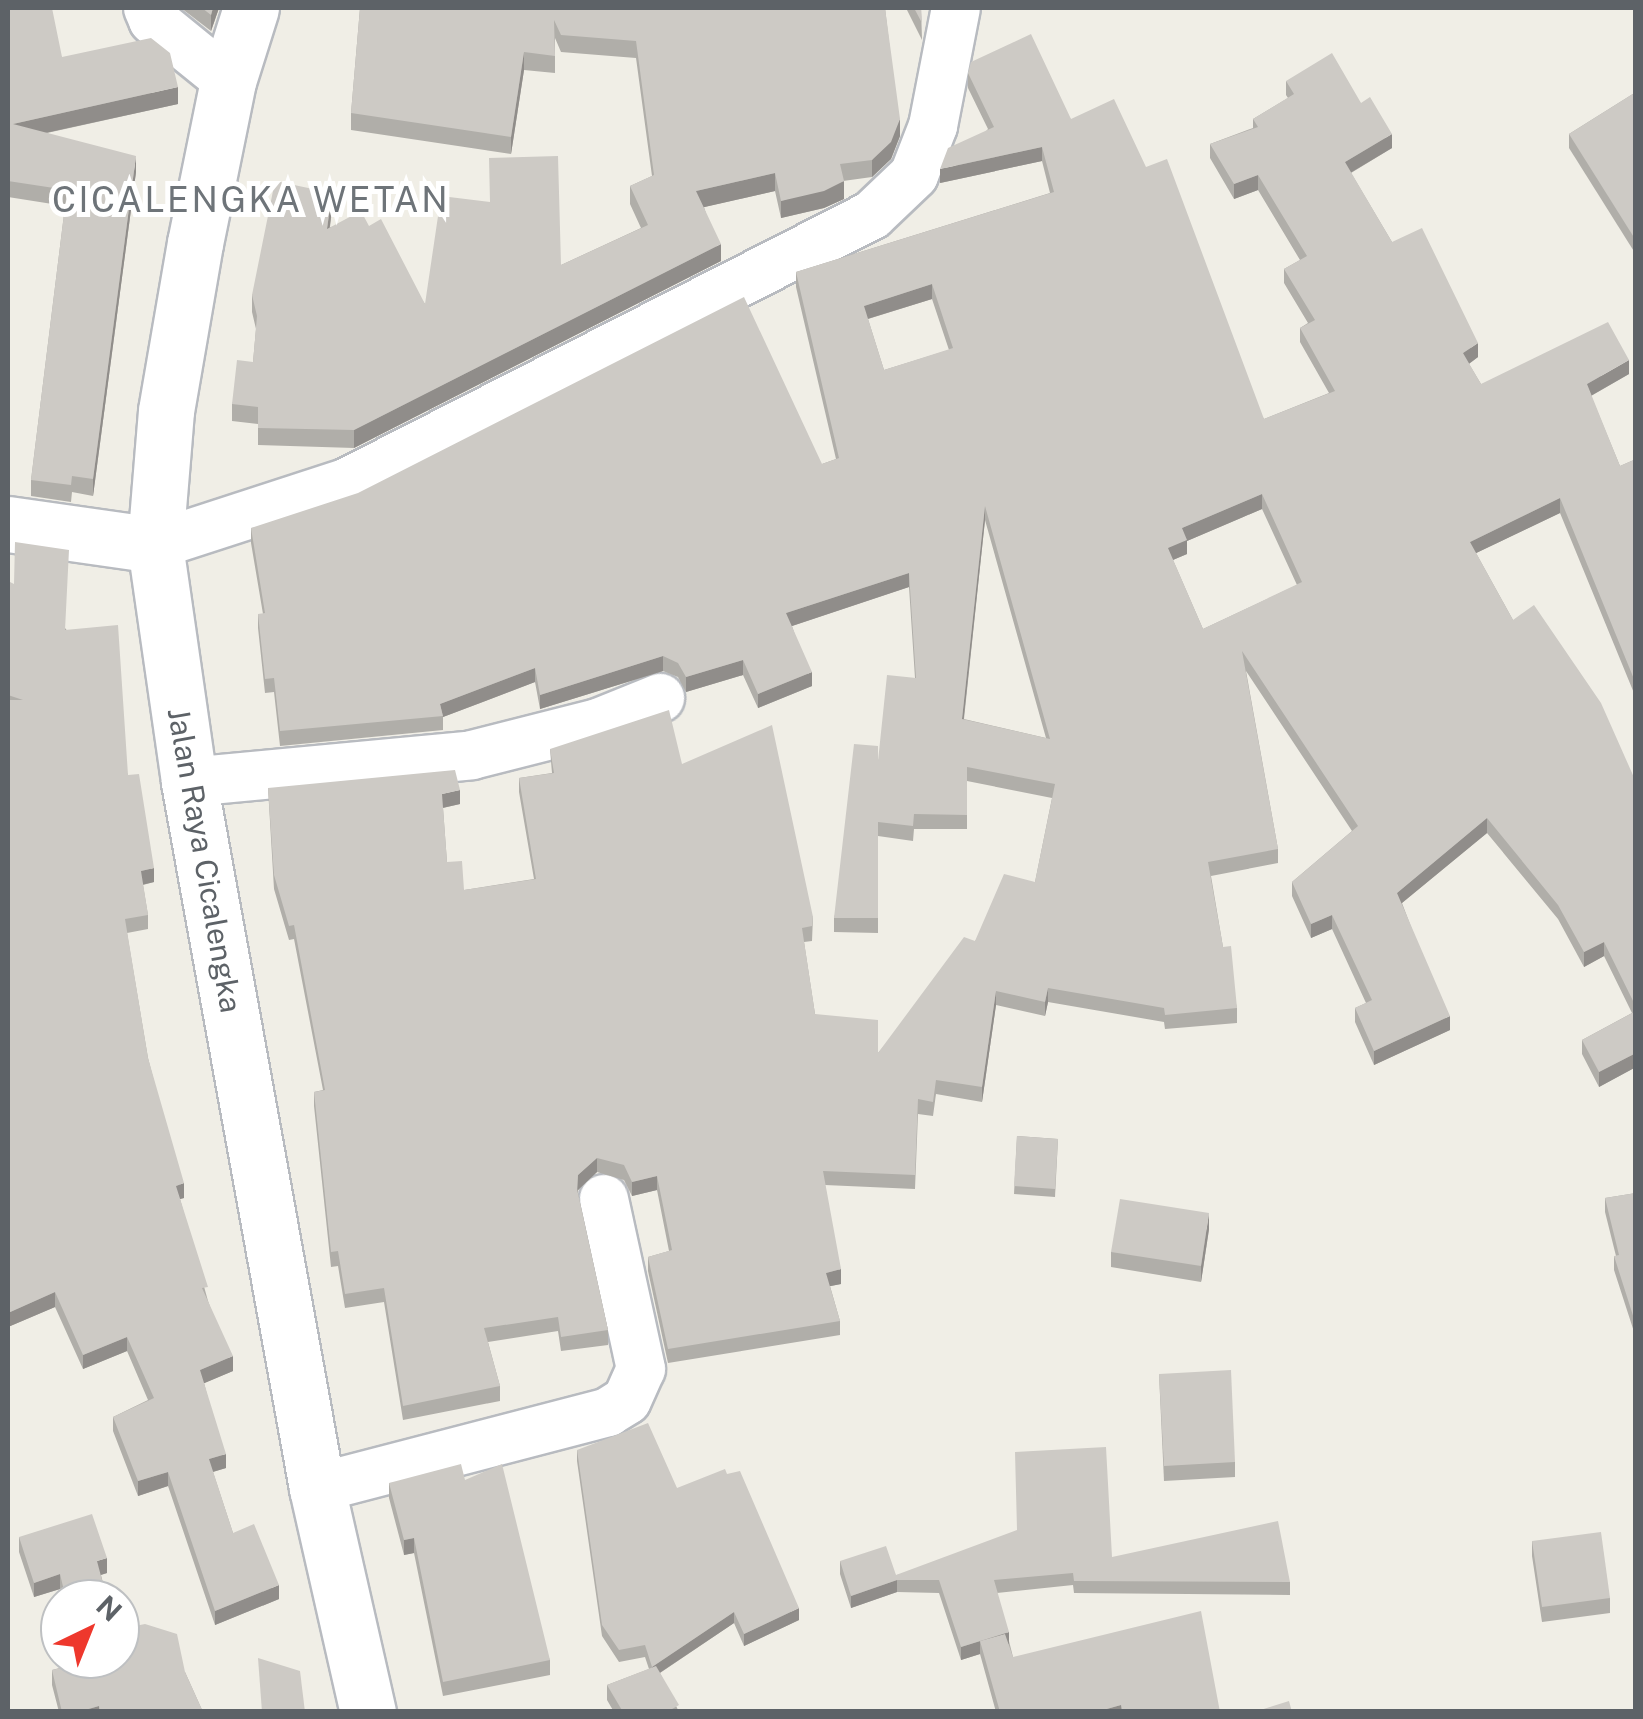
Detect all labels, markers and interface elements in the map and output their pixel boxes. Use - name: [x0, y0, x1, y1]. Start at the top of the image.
- district label: CICALENGKA WETAN: [52, 179, 450, 221]
- street label: Jalan Raya Cicalengka: [160, 705, 250, 1015]
- north arrow: [40, 1579, 140, 1679]
- text: N: [90, 1589, 129, 1628]

